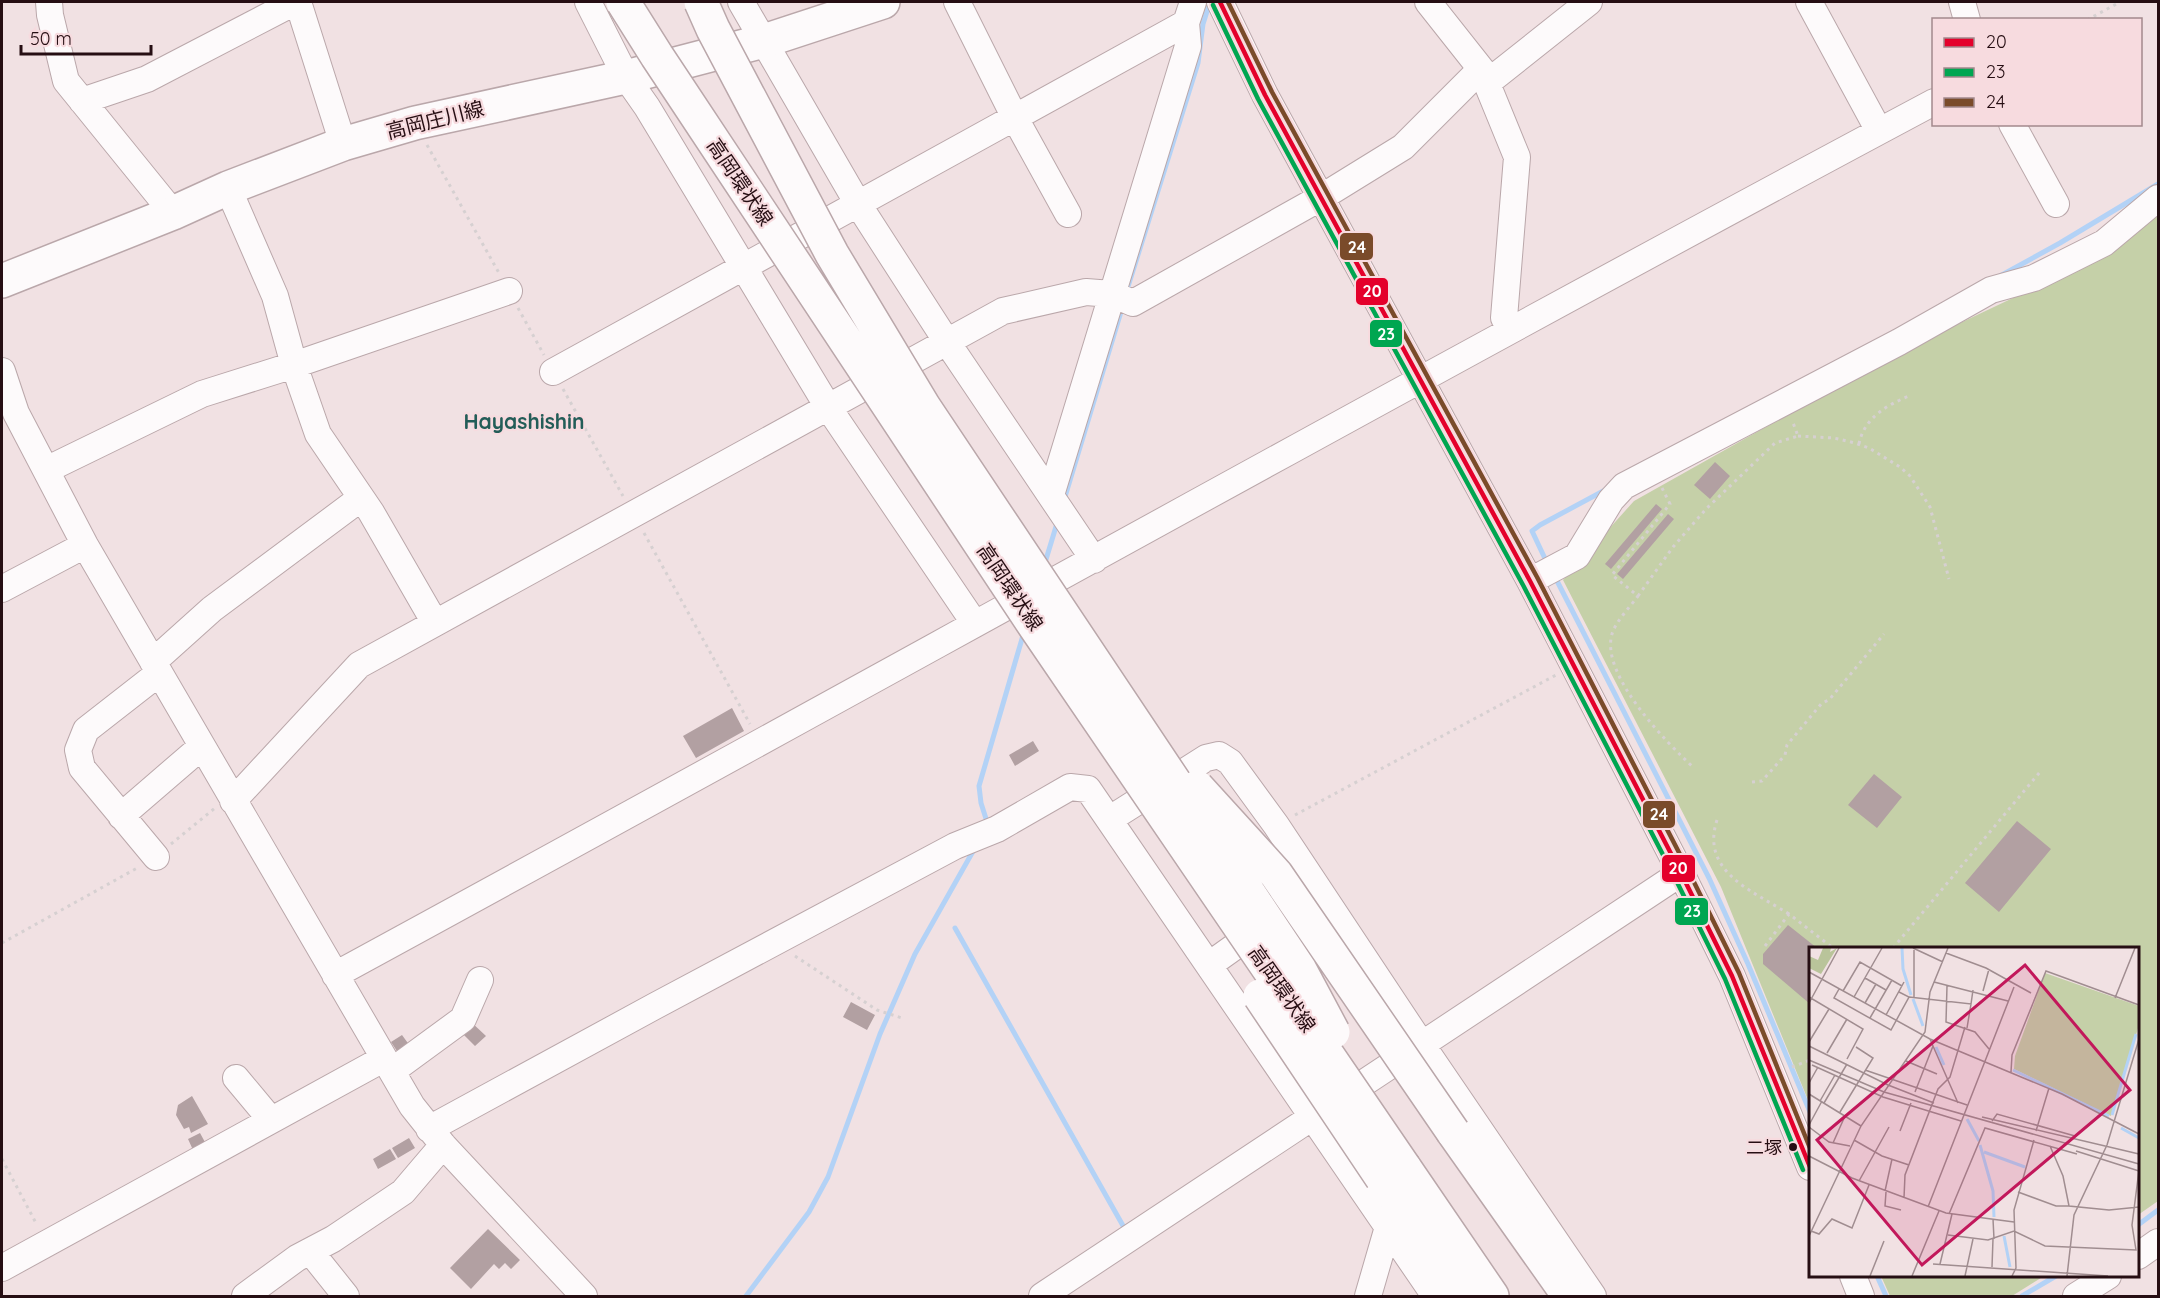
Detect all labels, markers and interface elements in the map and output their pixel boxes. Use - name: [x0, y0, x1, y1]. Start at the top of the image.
- scale bar: [21, 18, 152, 56]
- legend: [1932, 18, 2142, 126]
- text: 50 m: [30, 27, 72, 50]
- text: 20: [1986, 30, 2007, 53]
- text: 23: [1986, 60, 2005, 83]
- text: 24: [1986, 90, 2005, 113]
- street label: 高岡庄川線: [383, 95, 486, 144]
- street label: 高岡環状線: [702, 133, 779, 230]
- line badge: 24: [1339, 232, 1374, 261]
- text: 24: [1348, 237, 1367, 257]
- line badge: 20: [1355, 277, 1389, 306]
- text: 20: [1363, 281, 1382, 301]
- line badge: 23: [1369, 319, 1403, 348]
- text: 23: [1377, 324, 1395, 344]
- district label: Hayashishin: [463, 408, 585, 434]
- street label: 高岡環状線: [972, 538, 1049, 635]
- line badge: 24: [1642, 800, 1676, 829]
- text: 24: [1650, 804, 1669, 824]
- line badge: 20: [1661, 854, 1696, 883]
- text: 20: [1669, 858, 1688, 878]
- line badge: 23: [1674, 897, 1709, 926]
- text: 23: [1683, 901, 1701, 921]
- street label: 高岡環状線: [1243, 941, 1321, 1037]
- inset map: [1809, 947, 2139, 1277]
- place label: 二塚: [1746, 1136, 1782, 1159]
- marker: 二塚: [1787, 1141, 1799, 1153]

